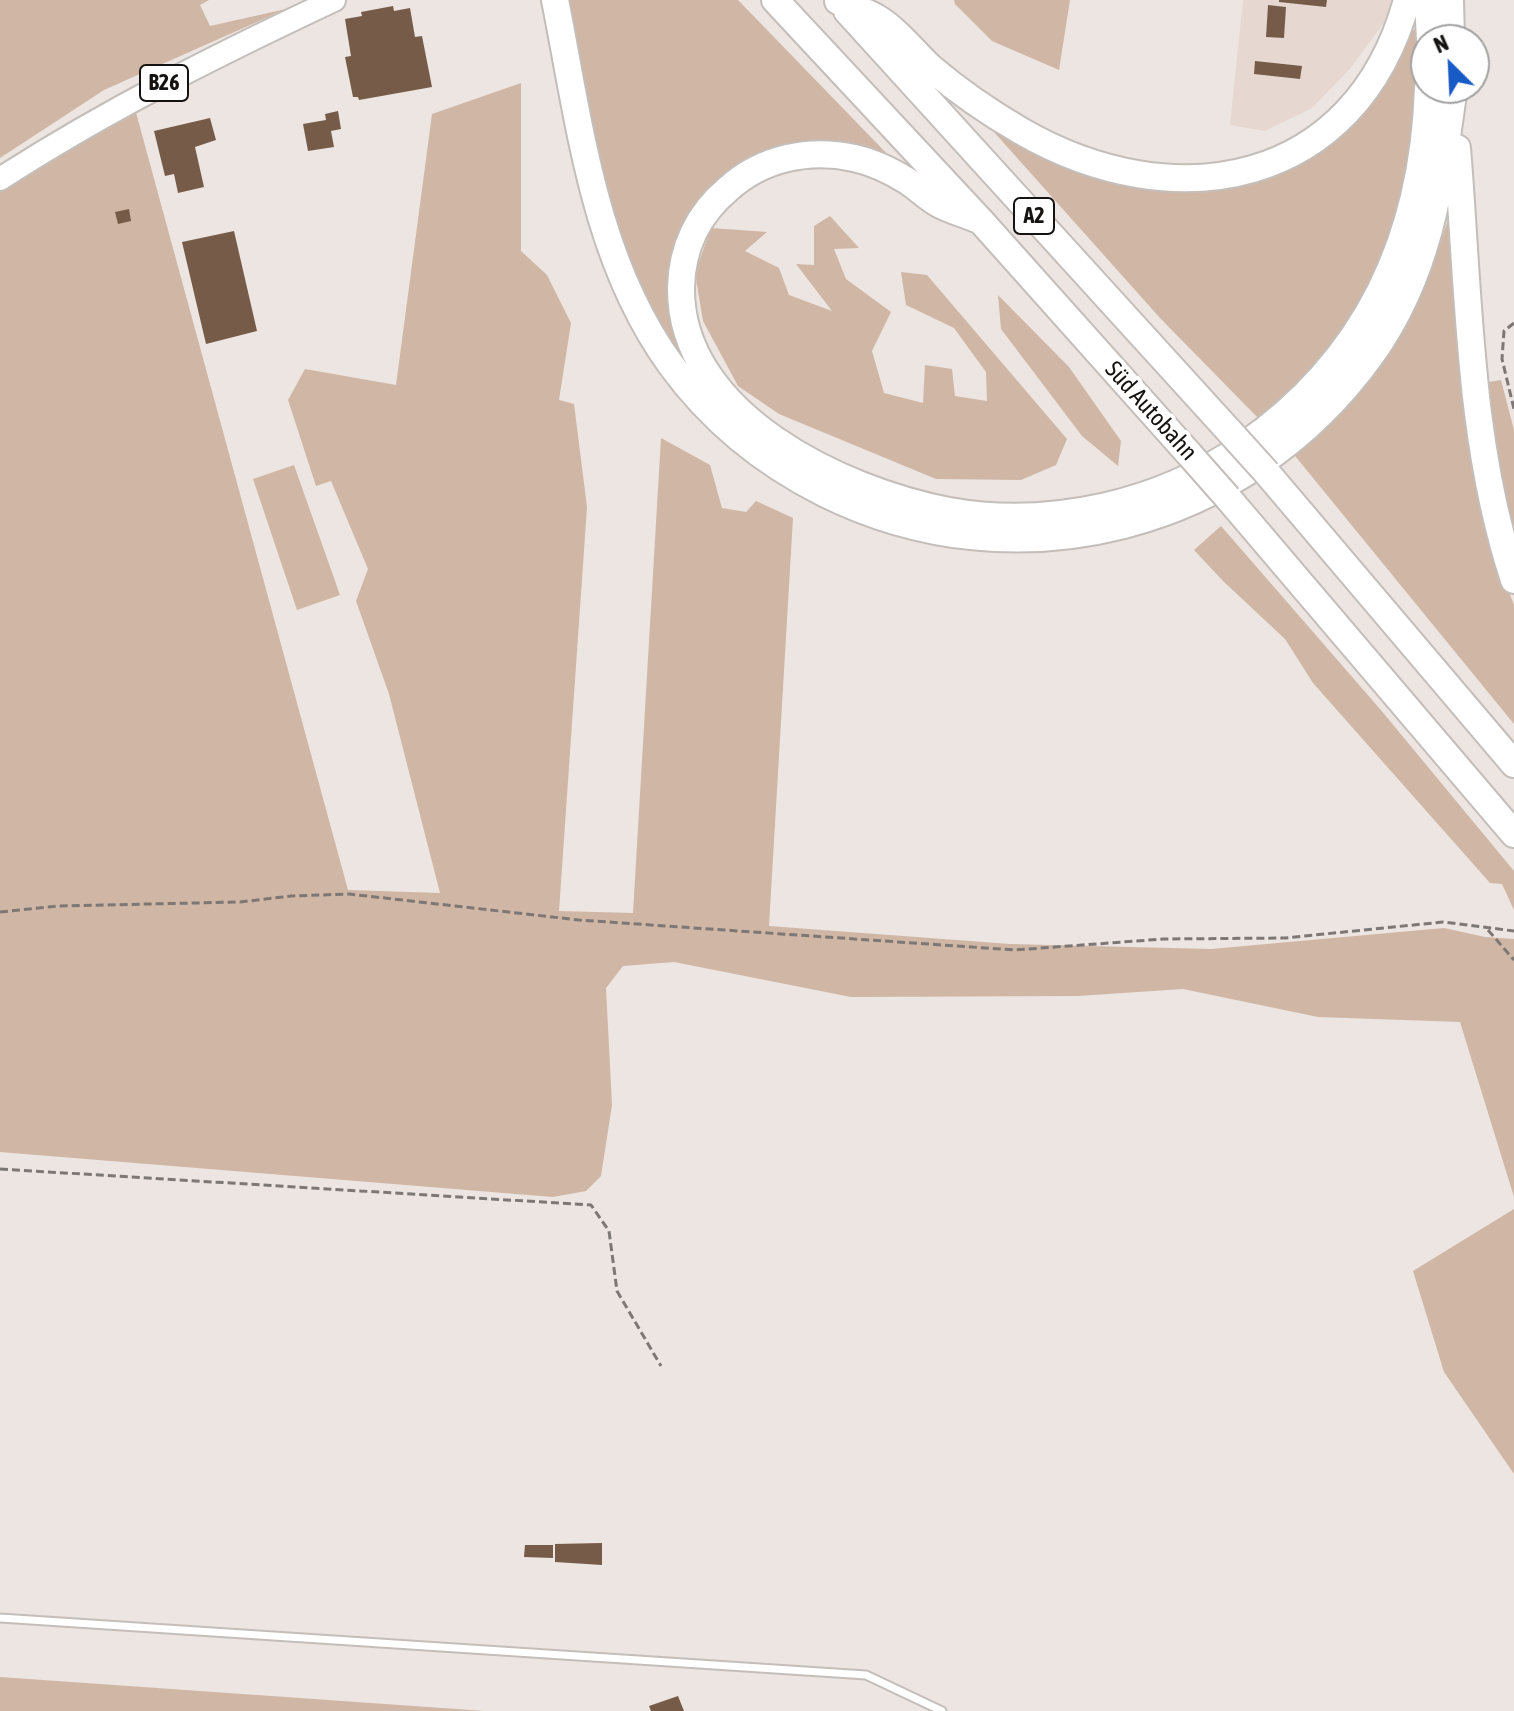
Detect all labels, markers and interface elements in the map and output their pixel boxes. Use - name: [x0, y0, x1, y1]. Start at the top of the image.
- north arrow: [1410, 24, 1490, 104]
- text: N: [1430, 29, 1452, 58]
- road number: B26: [140, 65, 188, 101]
- road number: A2: [1014, 198, 1054, 234]
- street label: Süd Autobahn: [1099, 355, 1203, 467]

